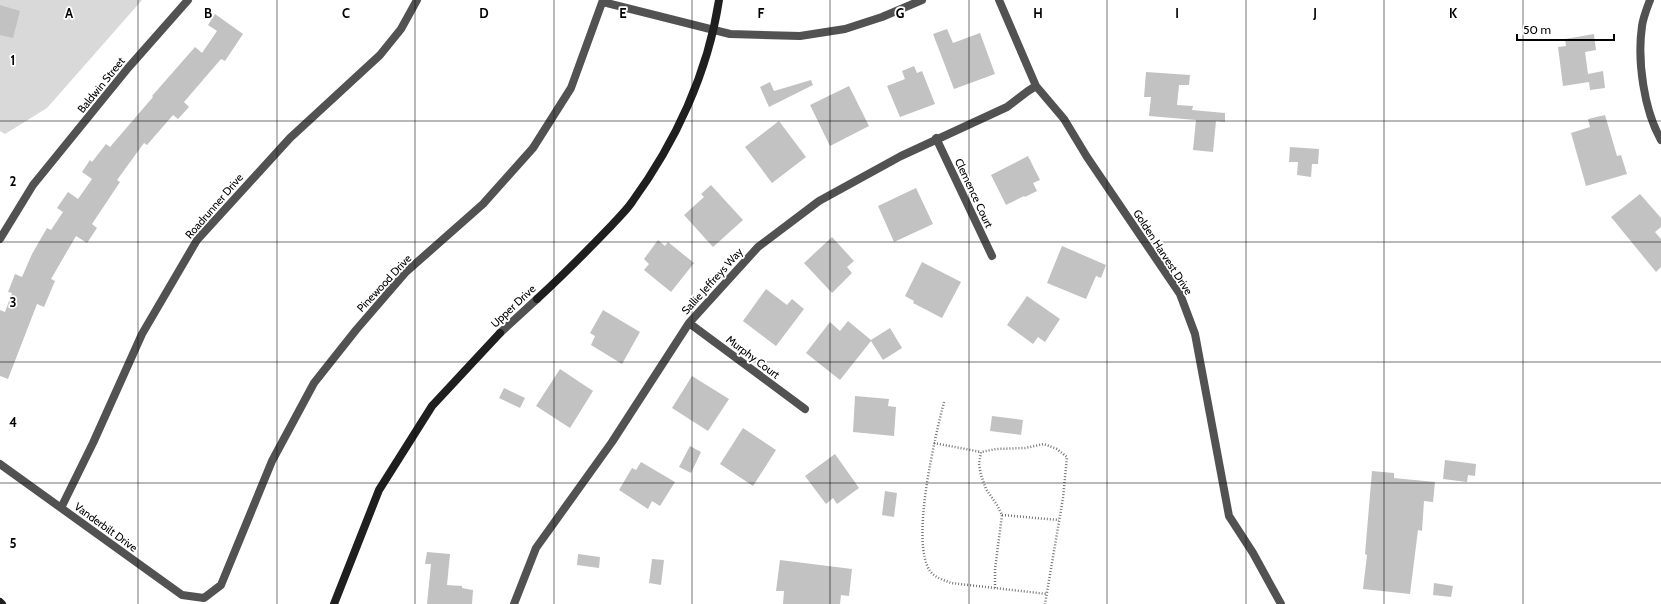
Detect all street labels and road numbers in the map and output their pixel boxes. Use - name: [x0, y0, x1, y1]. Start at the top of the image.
- street label: Baldwin Street: [74, 54, 128, 116]
- street label: Clemence Court: [952, 156, 996, 230]
- street label: Roadrunner Drive: [182, 170, 246, 241]
- street label: Golden Harvest Drive: [1130, 207, 1196, 298]
- street label: Sallie Jeffreys Way: [678, 244, 746, 317]
- street label: Pinewood Drive: [354, 251, 414, 315]
- street label: Upper Drive: [488, 281, 539, 330]
- street label: Murphy Court: [723, 332, 783, 382]
- street label: Vanderbilt Drive: [72, 499, 141, 555]

